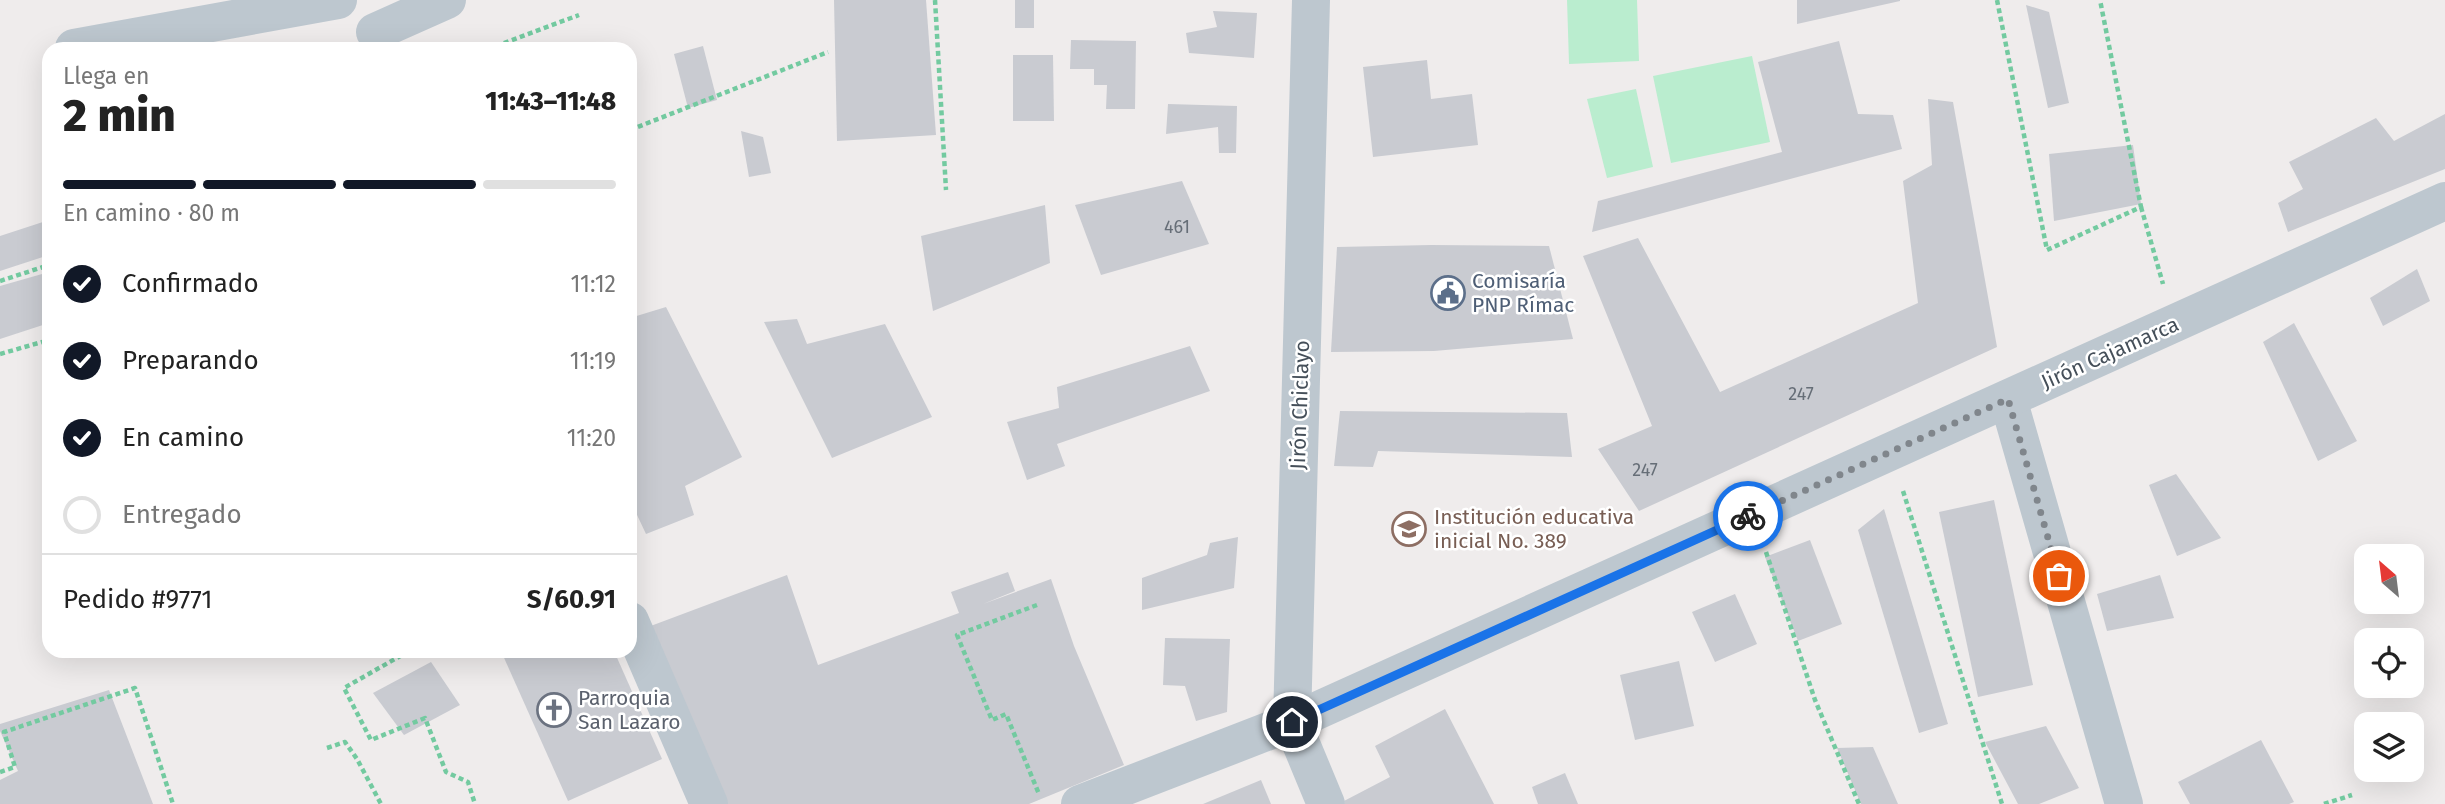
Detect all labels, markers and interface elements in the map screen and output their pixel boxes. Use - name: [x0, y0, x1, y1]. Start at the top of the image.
- text: Llega en: [63, 62, 149, 90]
- text: 11:43–11:48: [485, 86, 616, 117]
- text: 2 min: [63, 88, 176, 143]
- text: En camino · 80 m: [63, 199, 240, 227]
- house number: 461: [1164, 216, 1190, 238]
- icon: check: [63, 265, 101, 303]
- text: Confirmado: [122, 268, 259, 299]
- place label: Comisaría PNP Rímac: [1472, 268, 1574, 318]
- text: 11:12: [570, 270, 616, 298]
- public building icon: Comisaría PNP Rímac: [1429, 274, 1467, 312]
- street label: Jirón Cajamarca: [2037, 311, 2183, 395]
- street label: Jirón Chiclayo: [1285, 340, 1315, 470]
- icon: check: [63, 342, 101, 380]
- text: Preparando: [122, 345, 259, 376]
- text: 11:19: [570, 347, 616, 375]
- house number: 247: [1788, 383, 1814, 405]
- icon: check: [63, 419, 101, 457]
- text: En camino: [122, 422, 244, 453]
- text: 11:20: [567, 424, 616, 452]
- house number: 247: [1632, 459, 1658, 481]
- courier: [1713, 481, 1783, 551]
- icon: bike: [1729, 497, 1767, 535]
- text: Entregado: [122, 499, 242, 530]
- place label: Institución educativa inicial No. 389: [1434, 504, 1634, 554]
- school or university icon: Institución educativa inicial No. 389: [1390, 510, 1428, 548]
- north arrow: [2354, 544, 2424, 614]
- map controls: [2354, 544, 2424, 782]
- pin: [2029, 546, 2089, 606]
- icon: bag: [2040, 557, 2078, 595]
- text: Pedido #9771: [63, 584, 213, 615]
- text: S/60.91: [527, 584, 616, 615]
- button: locate: [2354, 628, 2424, 698]
- place label: Parroquia San Lazaro: [578, 685, 680, 735]
- church icon: Parroquia San Lazaro: [535, 691, 573, 729]
- pin: [1262, 692, 1322, 752]
- icon: home: [1273, 703, 1311, 741]
- button: layers: [2354, 712, 2424, 782]

